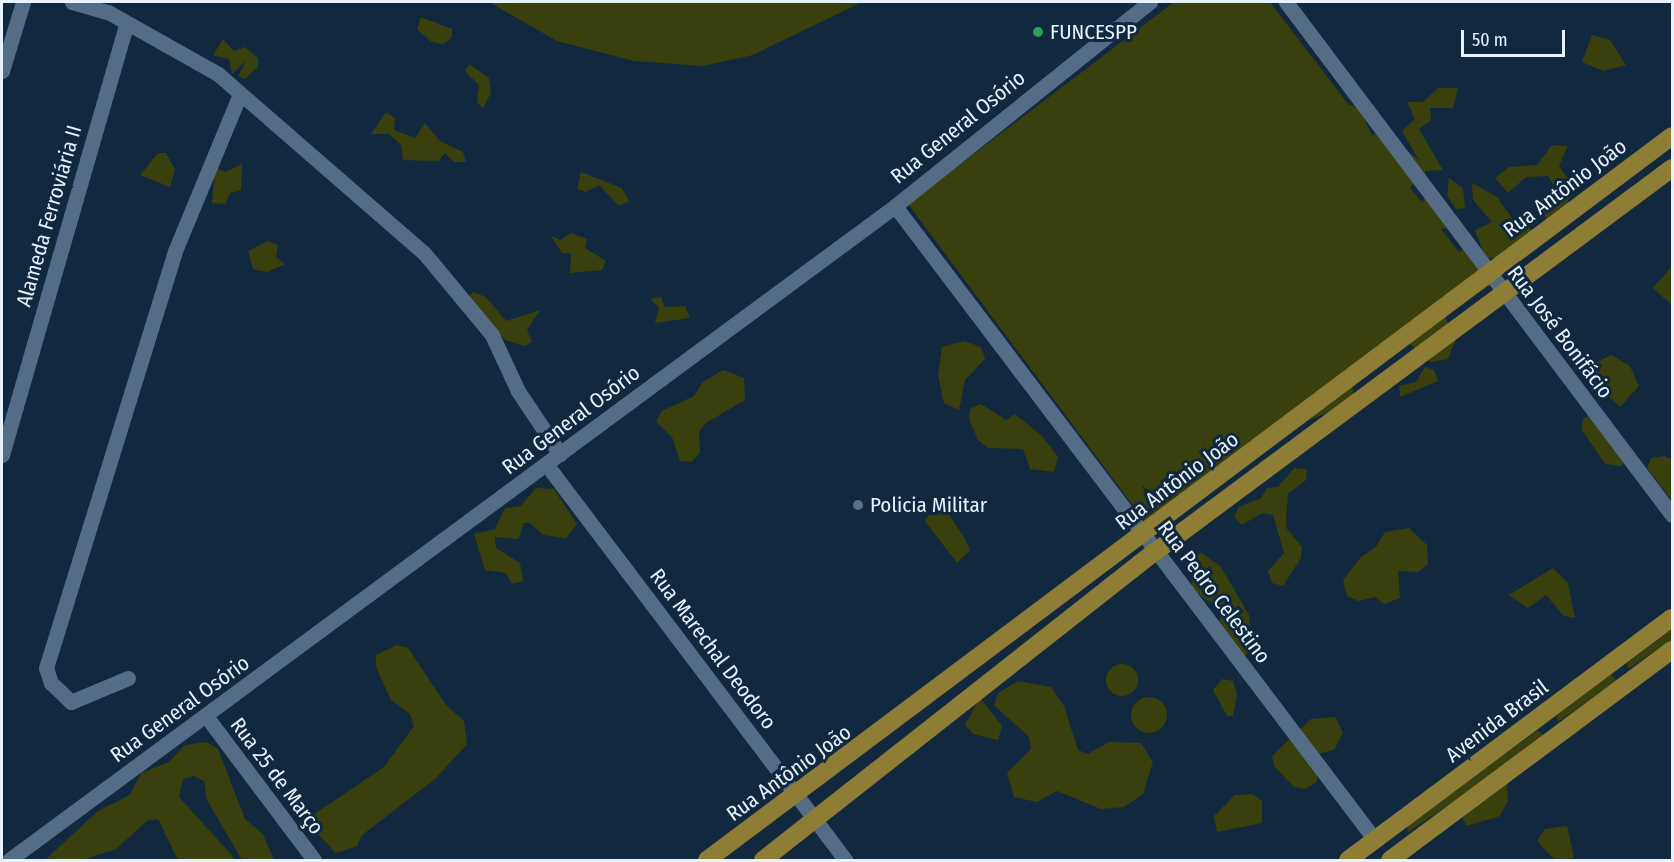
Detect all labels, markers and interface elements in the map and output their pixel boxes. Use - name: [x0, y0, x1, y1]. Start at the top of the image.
- scale bar: [1464, 18, 1568, 56]
- place label: FUNCESPP: [1050, 19, 1137, 45]
- marker: FUNCESPP: [1031, 25, 1045, 39]
- text: 50 m: [1472, 29, 1508, 51]
- street label: Rua General Osório: [886, 65, 1030, 189]
- street label: Alameda Ferroviária II: [11, 122, 87, 310]
- street label: Rua Antônio João: [1498, 134, 1632, 242]
- street label: Rua José Bonifácio: [1502, 261, 1618, 403]
- street label: Rua General Osório: [497, 360, 645, 480]
- street label: Rua Antônio João: [1110, 427, 1244, 535]
- place label: Policia Militar: [870, 492, 987, 518]
- marker: Policia Militar: [851, 498, 865, 512]
- street label: Rua Pedro Celestino: [1152, 516, 1276, 668]
- street label: Rua Marechal Deodoro: [644, 564, 782, 734]
- street label: Rua General Osório: [106, 650, 254, 768]
- street label: Avenida Brasil: [1441, 674, 1553, 768]
- street label: Rua 25 de Março: [225, 713, 329, 839]
- street label: Rua Antônio João: [722, 719, 856, 827]

